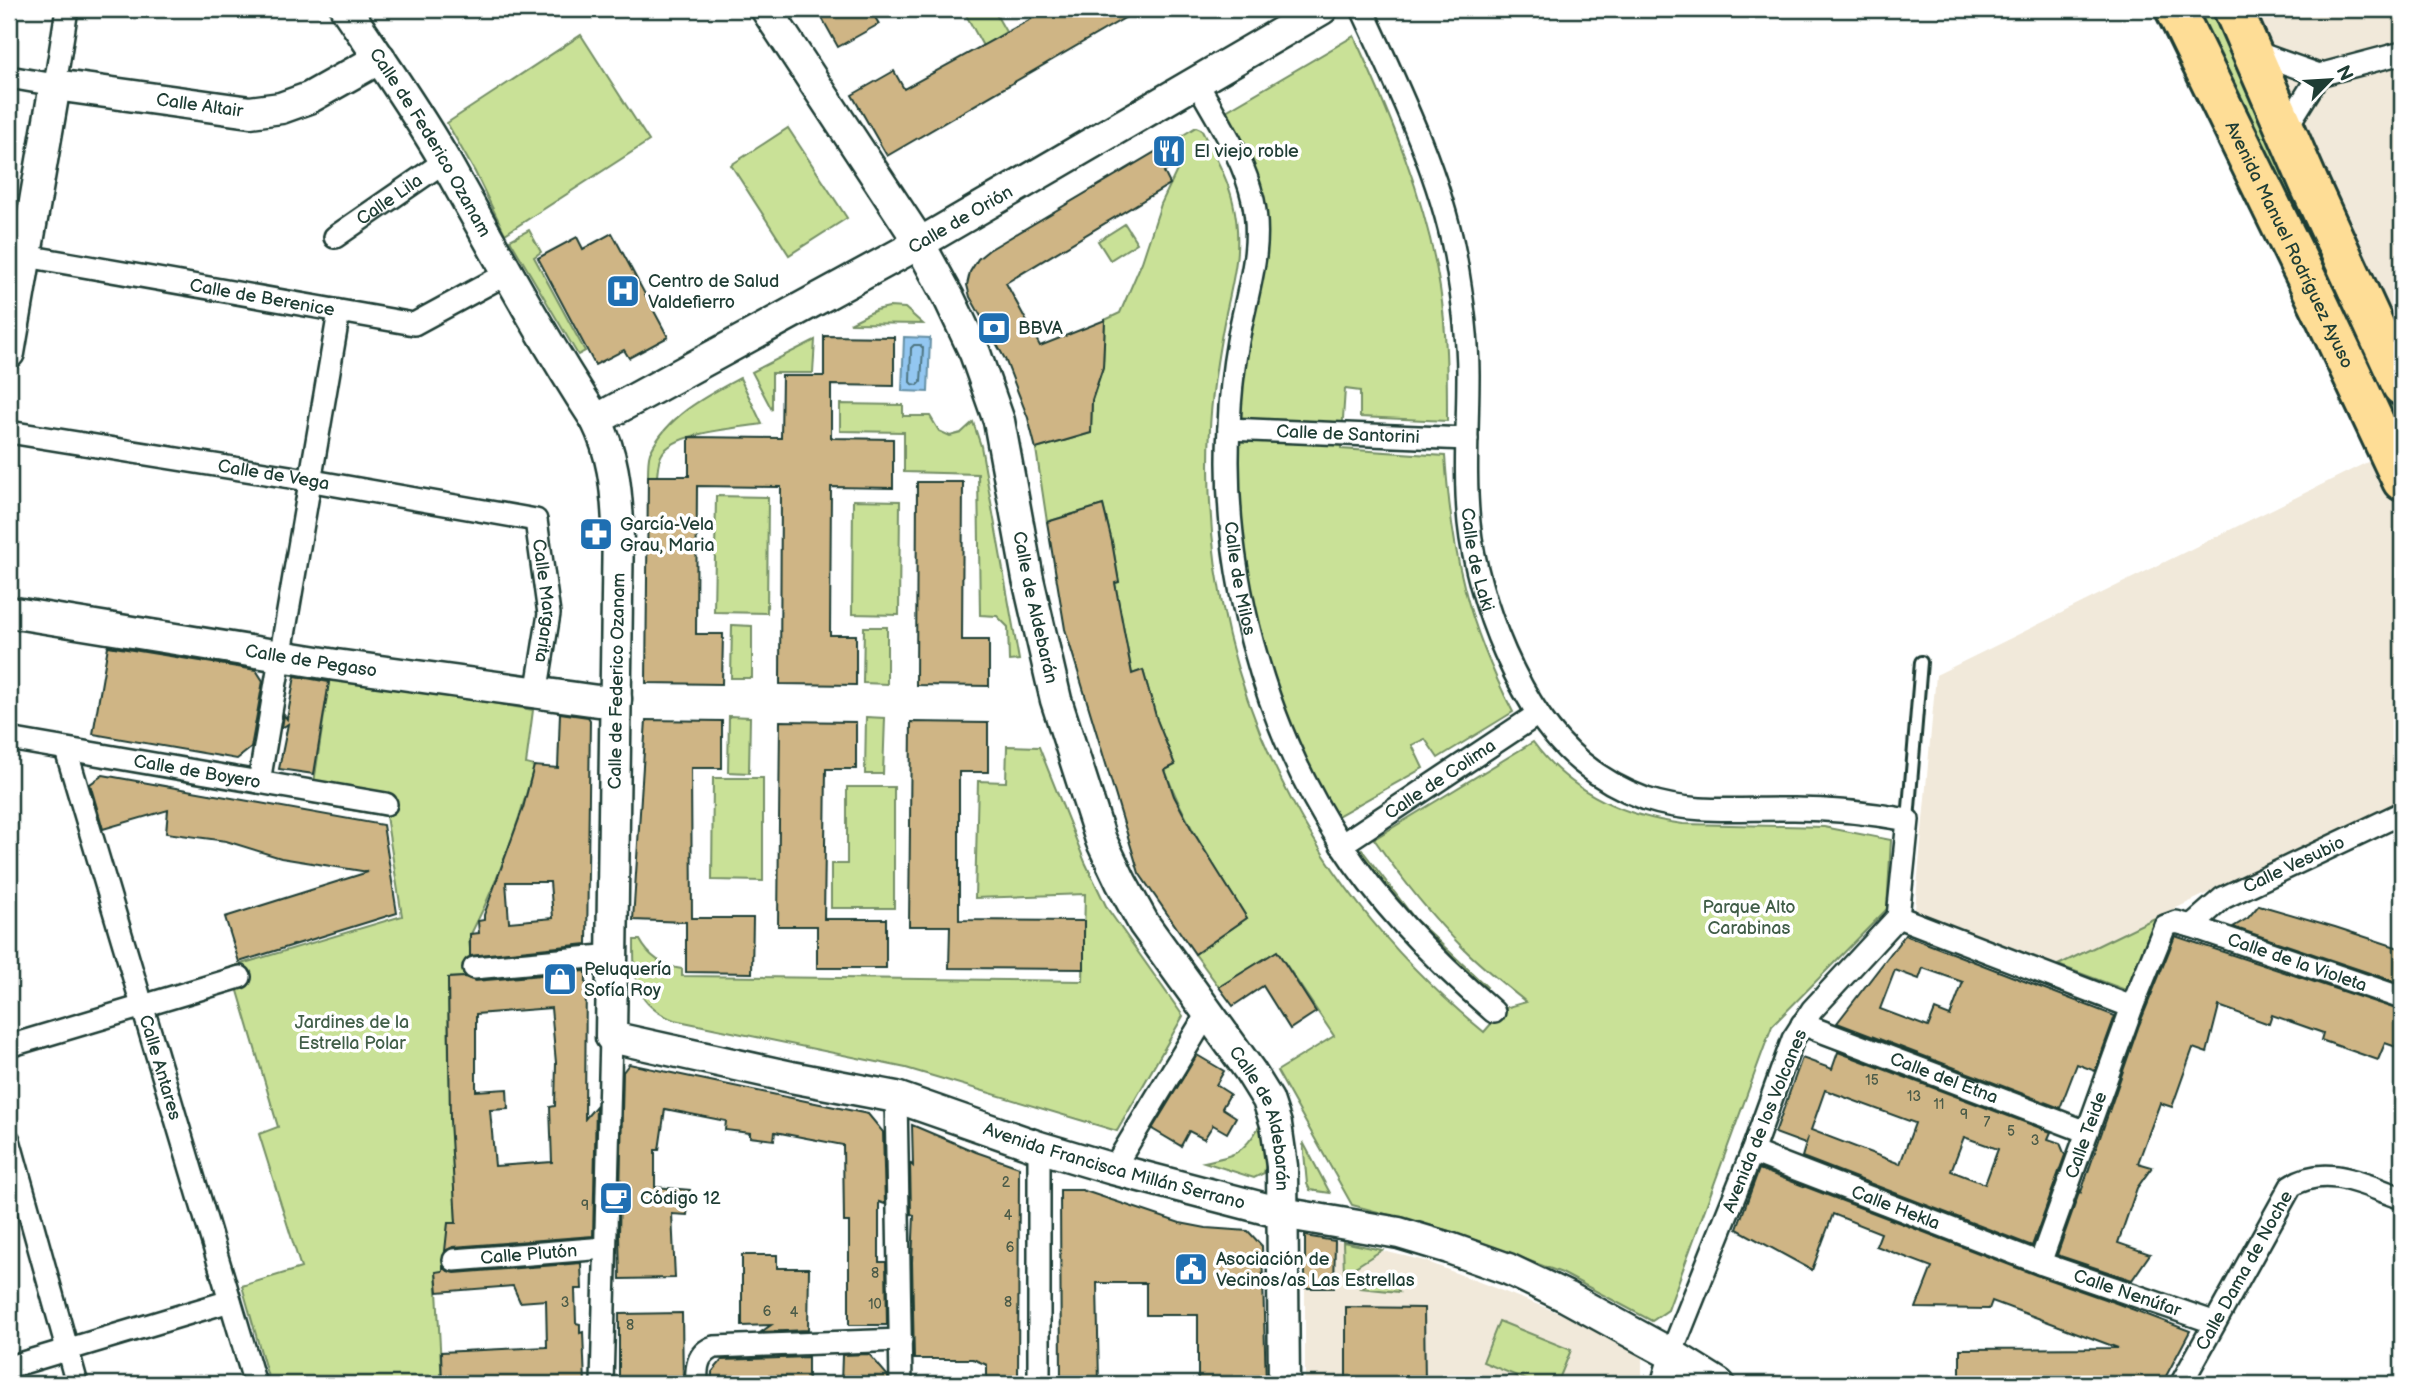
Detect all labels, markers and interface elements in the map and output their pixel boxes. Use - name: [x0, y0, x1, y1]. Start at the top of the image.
- street label: Calle de Federico Ozanam: [365, 44, 496, 240]
- north arrow: [2296, 46, 2366, 116]
- text: N: [2331, 62, 2357, 85]
- street label: Calle Altair: [155, 89, 245, 121]
- street label: Avenida Manuel Rodríguez Ayuso: [2221, 118, 2358, 371]
- restaurant icon: El viejo roble: [1150, 132, 1188, 170]
- place label: El viejo roble: [1194, 141, 1299, 162]
- street label: Calle Lila: [352, 169, 426, 229]
- street label: Calle de Orión: [905, 181, 1016, 258]
- place label: Centro de Salud Valdefierro: [648, 271, 779, 313]
- hospital icon: Centro de Salud Valdefierro: [604, 272, 642, 310]
- street label: Calle de Berenice: [188, 274, 337, 320]
- bank icon: BBVA: [975, 309, 1013, 347]
- place label: BBVA: [1018, 318, 1063, 339]
- street label: Calle de Santorini: [1276, 420, 1420, 448]
- street label: Calle de Vega: [216, 455, 331, 494]
- street label: Calle de Laki: [1457, 507, 1499, 614]
- place label: García-Vela Grau, Maria: [620, 514, 715, 556]
- pharmacy icon: García-Vela Grau, Maria: [577, 515, 615, 553]
- street label: Calle de Milos: [1220, 520, 1261, 637]
- street label: Calle de Aldebarán: [1009, 529, 1062, 685]
- street label: Calle Margarita: [528, 538, 560, 664]
- street label: Calle de Federico Ozanam: [605, 572, 629, 790]
- street label: Calle de Pegaso: [244, 640, 379, 681]
- street label: Calle de Colima: [1381, 735, 1500, 823]
- street label: Calle de Boyero: [132, 750, 262, 793]
- street label: Calle Vesubio: [2240, 831, 2348, 897]
- park label: Parque Alto Carabinas: [1702, 897, 1796, 939]
- street label: Calle de la Violeta: [2225, 929, 2370, 996]
- place label: Peluquería Sofía Roy: [584, 959, 671, 1001]
- shop icon: Peluquería Sofía Roy: [541, 960, 579, 998]
- street label: Calle Antares: [135, 1012, 186, 1122]
- park label: Jardines de la Estrella Polar: [295, 1012, 409, 1054]
- street label: Avenida de los Volcanes: [1719, 1026, 1811, 1216]
- street label: Calle de Aldebarán: [1225, 1042, 1293, 1191]
- street label: Calle del Etna: [1887, 1048, 2001, 1108]
- house number: 15: [1865, 1072, 1879, 1089]
- house number: 13: [1907, 1088, 1921, 1105]
- street label: Calle Teide: [2061, 1088, 2111, 1181]
- house number: 11: [1934, 1096, 1944, 1113]
- house number: 9: [1960, 1106, 1968, 1123]
- house number: 7: [1984, 1114, 1991, 1131]
- street label: Avenida Francisca Millán Serrano: [981, 1118, 1247, 1213]
- house number: 5: [2007, 1123, 2015, 1140]
- house number: 3: [2031, 1132, 2039, 1149]
- house number: 2: [1002, 1174, 1011, 1191]
- cafe icon: Código 12: [597, 1179, 635, 1217]
- street label: Calle Hekla: [1848, 1181, 1943, 1234]
- street label: Calle Dama de Noche: [2191, 1187, 2297, 1354]
- place label: Código 12: [640, 1188, 721, 1209]
- house number: 9: [581, 1197, 589, 1214]
- house number: 4: [1004, 1207, 1013, 1224]
- house number: 6: [1006, 1239, 1015, 1256]
- street label: Calle Plutón: [479, 1240, 578, 1268]
- place label: Asociación de Vecinos/as Las Estrellas: [1216, 1249, 1415, 1291]
- public building icon: Asociación de Vecinos/as Las Estrellas: [1172, 1250, 1210, 1288]
- house number: 8: [871, 1265, 879, 1282]
- street label: Calle Nenúfar: [2071, 1265, 2184, 1321]
- house number: 3: [561, 1294, 569, 1311]
- house number: 8: [1004, 1294, 1012, 1311]
- house number: 10: [868, 1296, 882, 1313]
- house number: 6: [763, 1303, 772, 1320]
- house number: 4: [790, 1304, 799, 1321]
- house number: 8: [626, 1317, 634, 1334]

